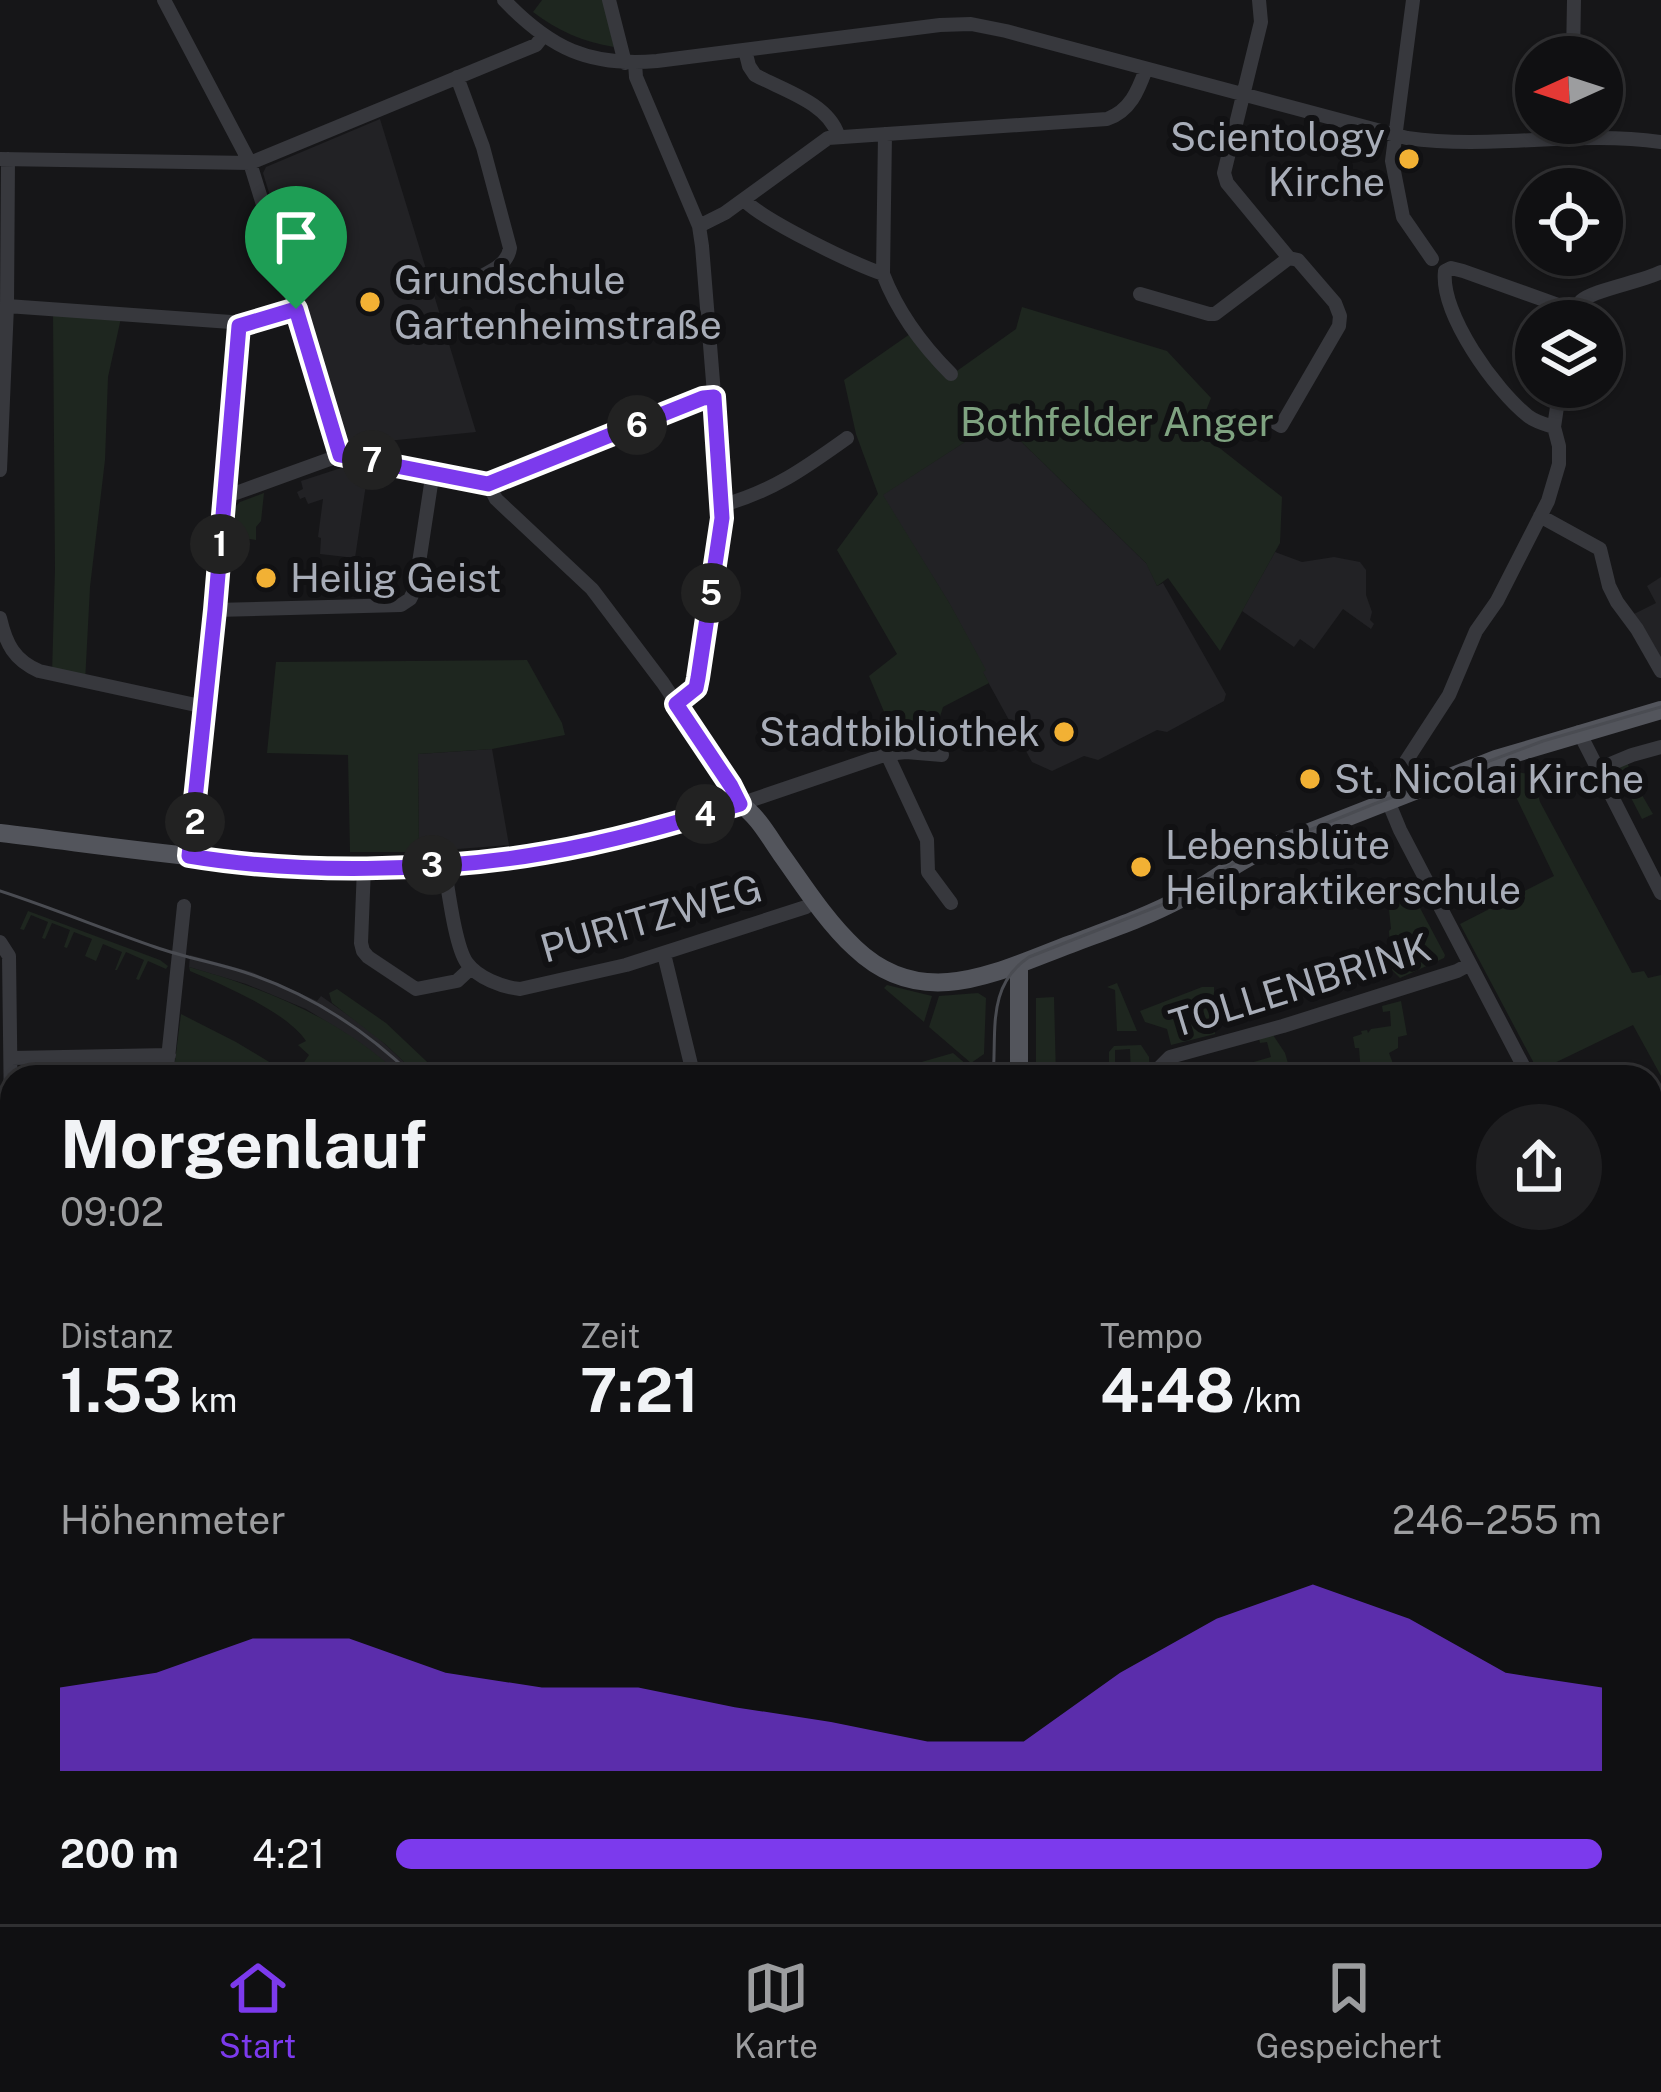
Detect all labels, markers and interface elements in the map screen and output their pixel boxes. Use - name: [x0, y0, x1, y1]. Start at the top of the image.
- north arrow: [1515, 36, 1623, 144]
- map controls: [1515, 36, 1623, 408]
- place label: Scientology Kirche: [1170, 114, 1385, 205]
- marker: Scientology Kirche: [1396, 146, 1422, 172]
- button: locate: [1515, 168, 1623, 276]
- pin: [245, 186, 347, 309]
- icon: arrive: [263, 204, 329, 270]
- place label: Grundschule Gartenheimstraße: [394, 257, 722, 348]
- marker: Grundschule Gartenheimstraße: [357, 289, 383, 315]
- button: layers: [1515, 300, 1623, 408]
- pin: 6: [607, 395, 667, 455]
- park label: Bothfelder Anger: [960, 399, 1274, 445]
- text: 6: [626, 406, 648, 444]
- pin: 7: [342, 430, 402, 490]
- text: 7: [362, 441, 382, 479]
- pin: 1: [190, 514, 250, 574]
- text: 1: [213, 525, 227, 563]
- place label: Heilig Geist: [290, 555, 501, 601]
- pin: 5: [681, 563, 741, 623]
- marker: Heilig Geist: [253, 565, 279, 591]
- text: 5: [700, 574, 722, 612]
- place label: Stadtbibliothek: [759, 709, 1040, 755]
- marker: Stadtbibliothek: [1051, 719, 1077, 745]
- place label: St. Nicolai Kirche: [1334, 756, 1644, 802]
- marker: St. Nicolai Kirche: [1297, 766, 1323, 792]
- pin: 4: [675, 784, 735, 844]
- pin: 2: [165, 792, 225, 852]
- text: 4: [694, 795, 716, 833]
- text: 2: [185, 803, 205, 841]
- place label: Lebensblüte Heilpraktikerschule: [1165, 822, 1521, 913]
- pin: 3: [402, 835, 462, 895]
- text: 3: [421, 846, 443, 884]
- marker: Lebensblüte Heilpraktikerschule: [1128, 854, 1154, 880]
- street label: PURITZWEG: [535, 864, 767, 972]
- street label: TOLLENBRINK: [1164, 923, 1436, 1047]
- button: share: [1476, 1104, 1602, 1230]
- text: Morgenlauf: [60, 1105, 426, 1183]
- text: 09:02: [60, 1189, 164, 1235]
- text: Distanz: [60, 1317, 173, 1355]
- text: Zeit: [580, 1317, 640, 1355]
- text: Tempo: [1100, 1317, 1203, 1355]
- text: 1.53: [60, 1355, 182, 1426]
- text: 7:21: [580, 1355, 699, 1426]
- text: 4:48: [1100, 1355, 1235, 1426]
- text: km: [182, 1381, 237, 1419]
- text: /km: [1235, 1381, 1302, 1419]
- text: Höhenmeter: [60, 1497, 286, 1543]
- text: 246–255 m: [1392, 1497, 1602, 1543]
- text: 200 m: [60, 1831, 179, 1877]
- text: 4:21: [252, 1831, 325, 1877]
- tab: Start: [219, 1955, 296, 2065]
- tab: Karte: [734, 1955, 818, 2065]
- tab: Gespeichert: [1256, 1955, 1442, 2065]

